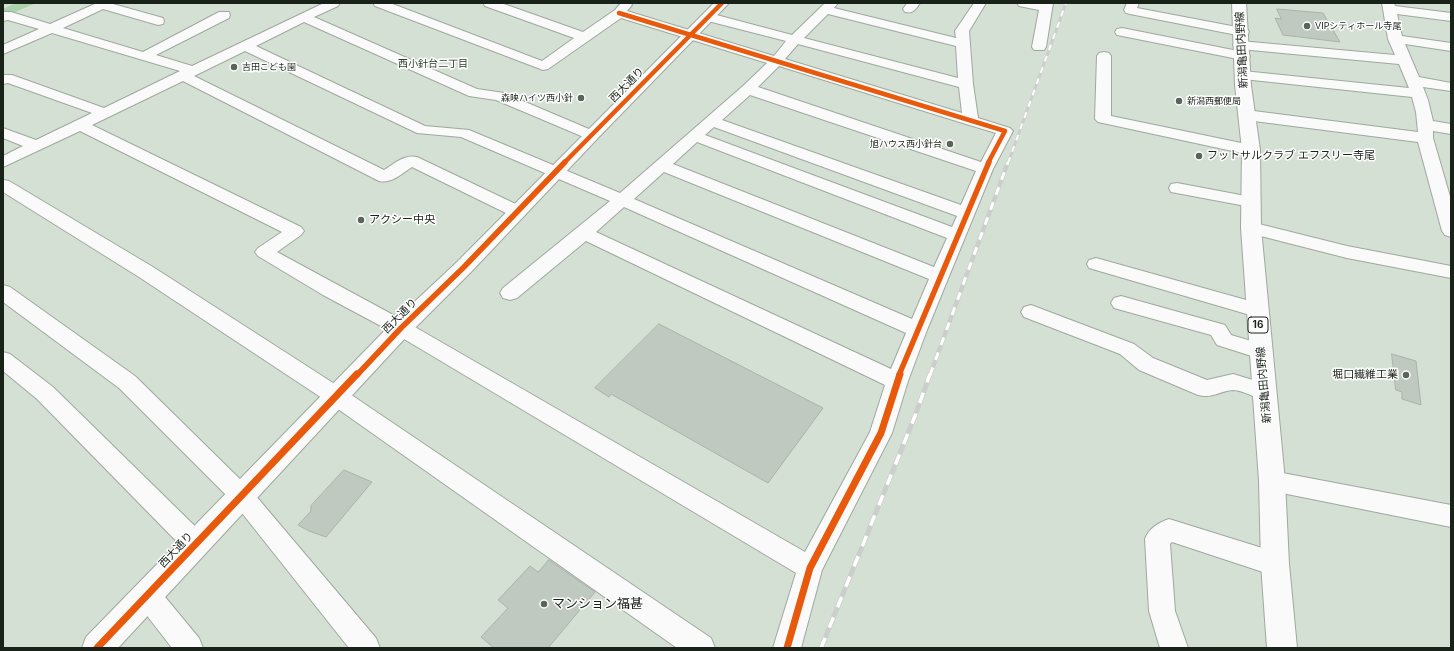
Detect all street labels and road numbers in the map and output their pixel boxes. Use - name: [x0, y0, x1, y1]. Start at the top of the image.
- street label: 新潟亀田内野線: [1233, 11, 1251, 89]
- street label: 西大通り: [607, 65, 647, 105]
- street label: 西大通り: [380, 296, 420, 336]
- road number: 16: [1248, 317, 1268, 333]
- street label: 新潟亀田内野線: [1254, 346, 1274, 424]
- street label: 西大通り: [156, 529, 196, 571]

